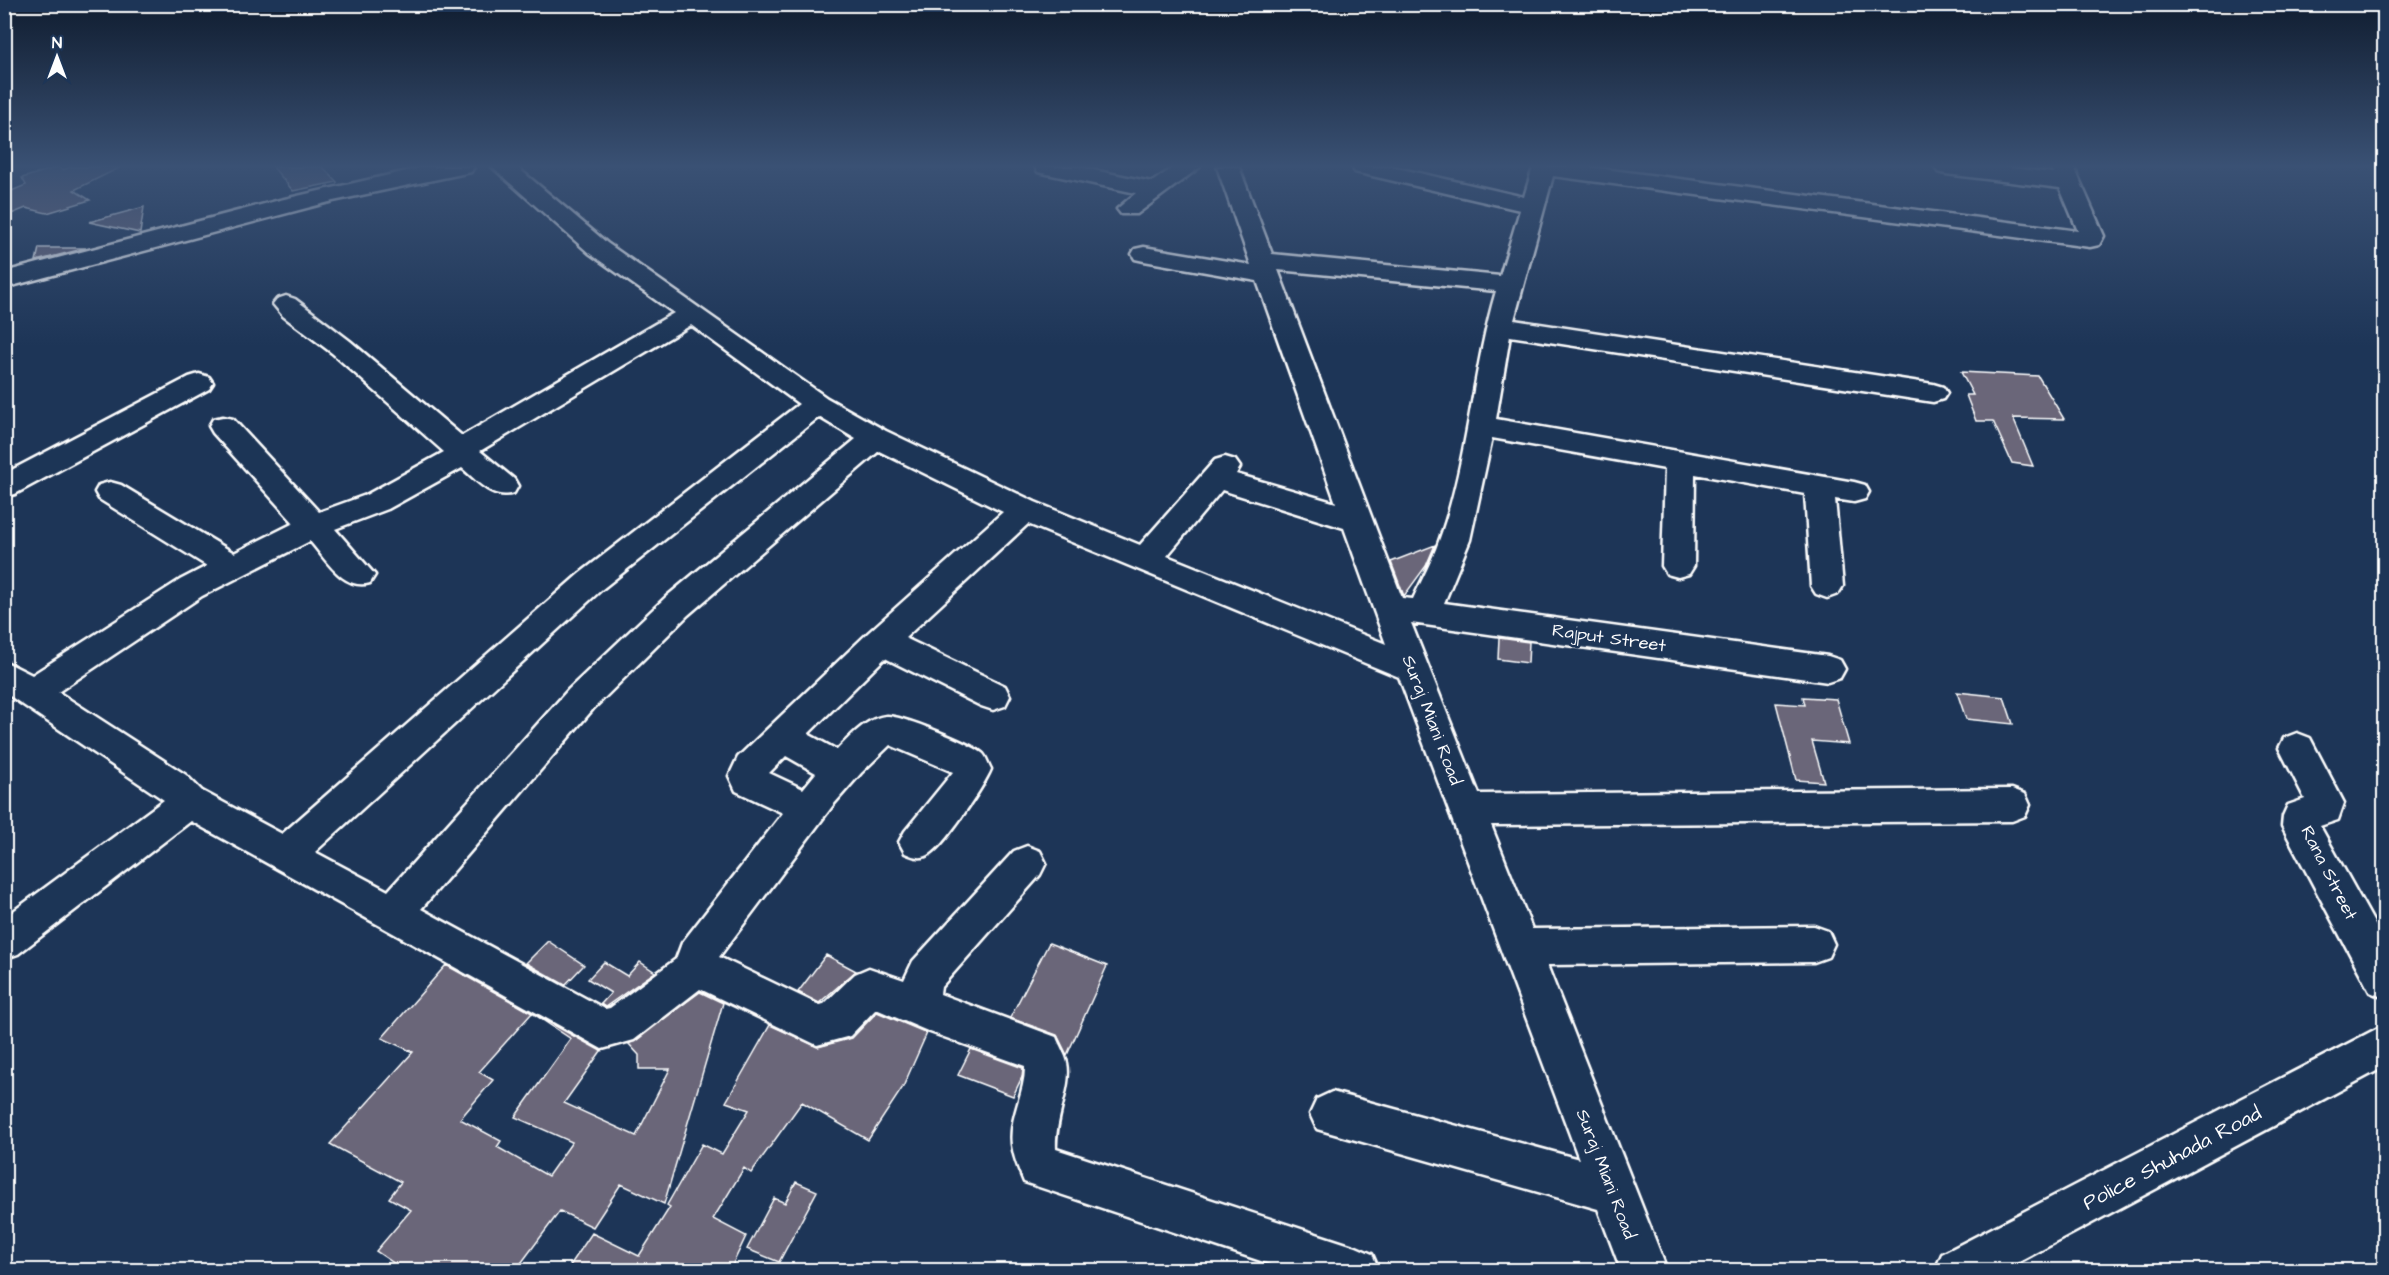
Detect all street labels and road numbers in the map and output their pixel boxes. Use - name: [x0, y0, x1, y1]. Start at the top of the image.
- street label: Rajput Street: [1551, 618, 1668, 658]
- street label: Suraj Miani Road: [1396, 651, 1468, 789]
- street label: Rana Street: [2295, 821, 2364, 925]
- street label: Police Shuhada Road: [2078, 1099, 2267, 1217]
- street label: Suraj Miani Road: [1570, 1105, 1642, 1243]

